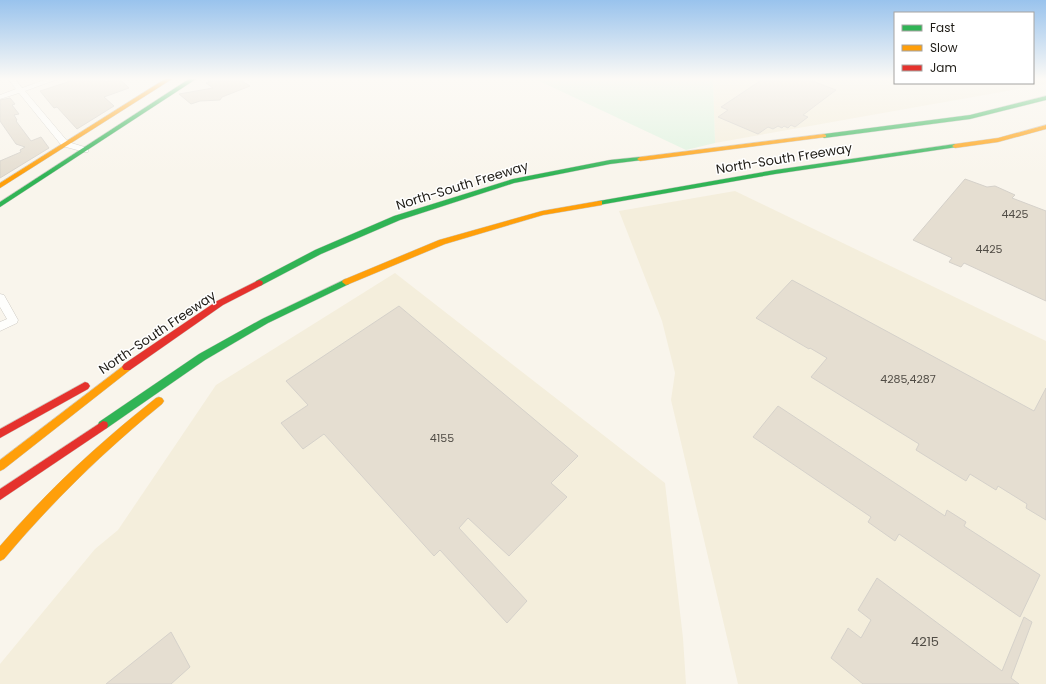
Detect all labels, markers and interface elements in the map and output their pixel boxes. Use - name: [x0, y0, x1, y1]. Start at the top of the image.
- legend: [894, 12, 1034, 84]
- text: Fast: [930, 19, 955, 36]
- text: Slow: [930, 39, 958, 56]
- text: Jam: [930, 59, 957, 76]
- street label: North-South Freeway: [715, 138, 854, 179]
- street label: North-South Freeway: [394, 156, 531, 215]
- house number: 4425: [1001, 206, 1029, 222]
- house number: 4425: [975, 241, 1003, 257]
- street label: North-South Freeway: [95, 286, 220, 379]
- house number: 4285,4287: [880, 371, 936, 387]
- house number: 4155: [430, 430, 454, 446]
- house number: 4215: [911, 632, 939, 651]

